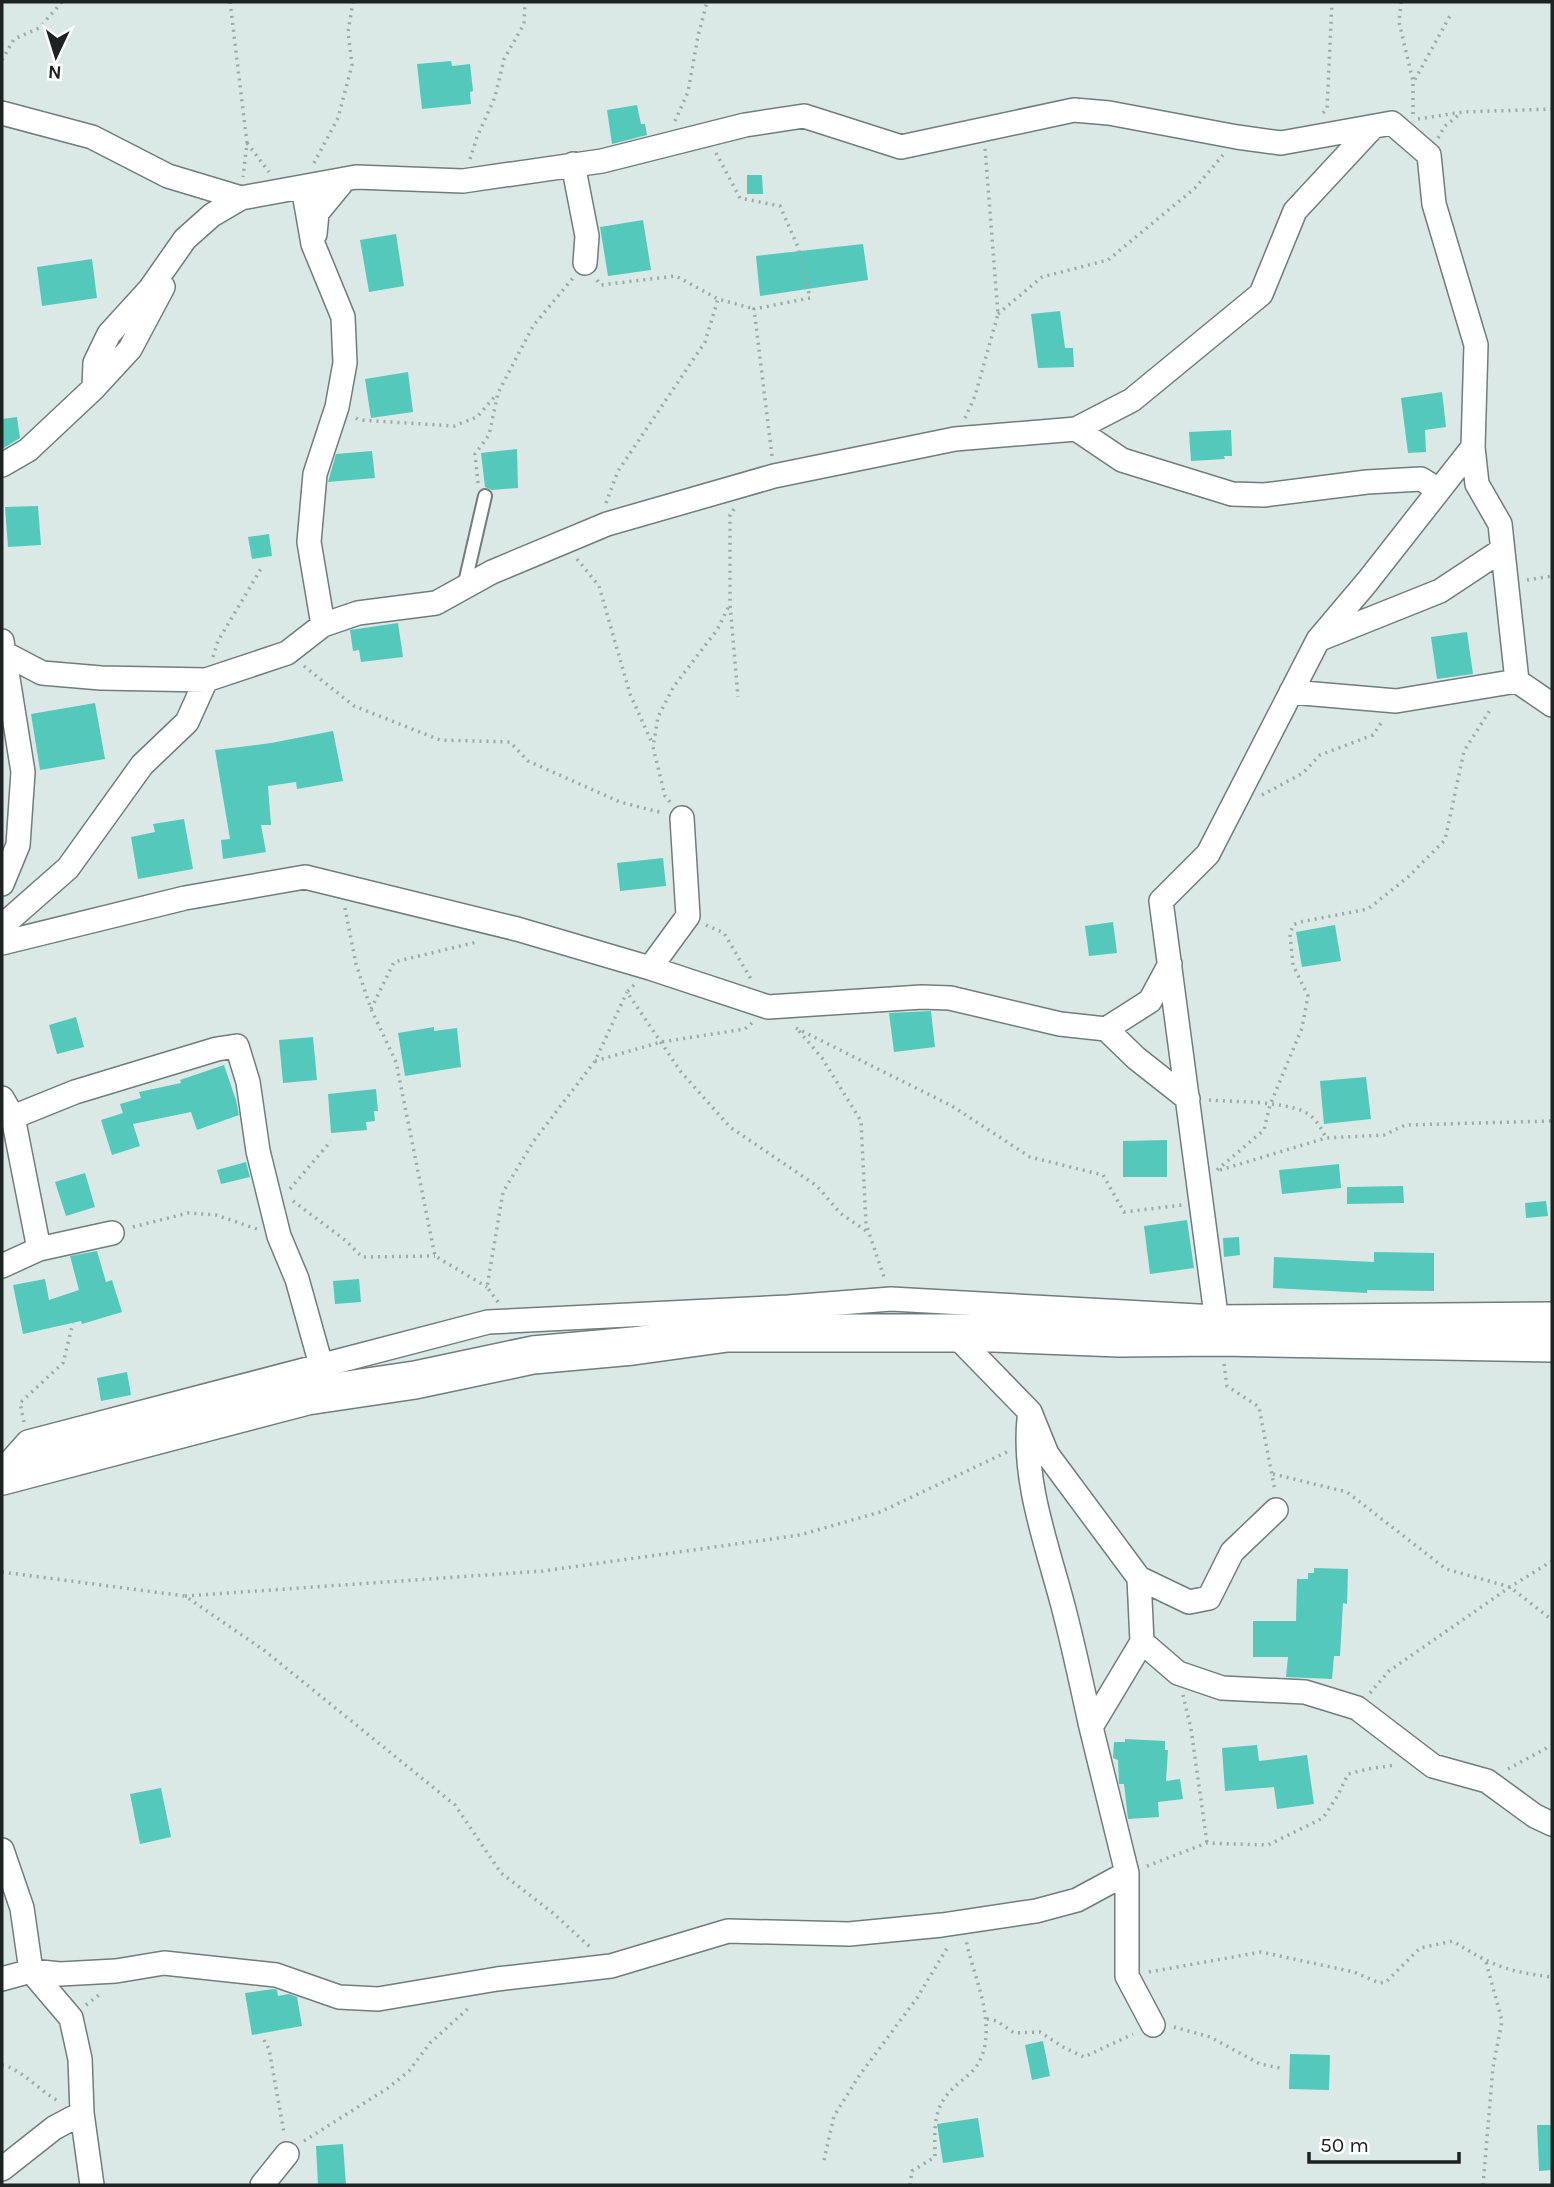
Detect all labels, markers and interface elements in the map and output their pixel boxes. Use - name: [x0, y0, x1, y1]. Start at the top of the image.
- north arrow: [21, 21, 91, 91]
- text: N: [47, 61, 62, 83]
- scale bar: [1309, 2120, 1460, 2164]
- text: 50 m: [1320, 2133, 1369, 2157]

